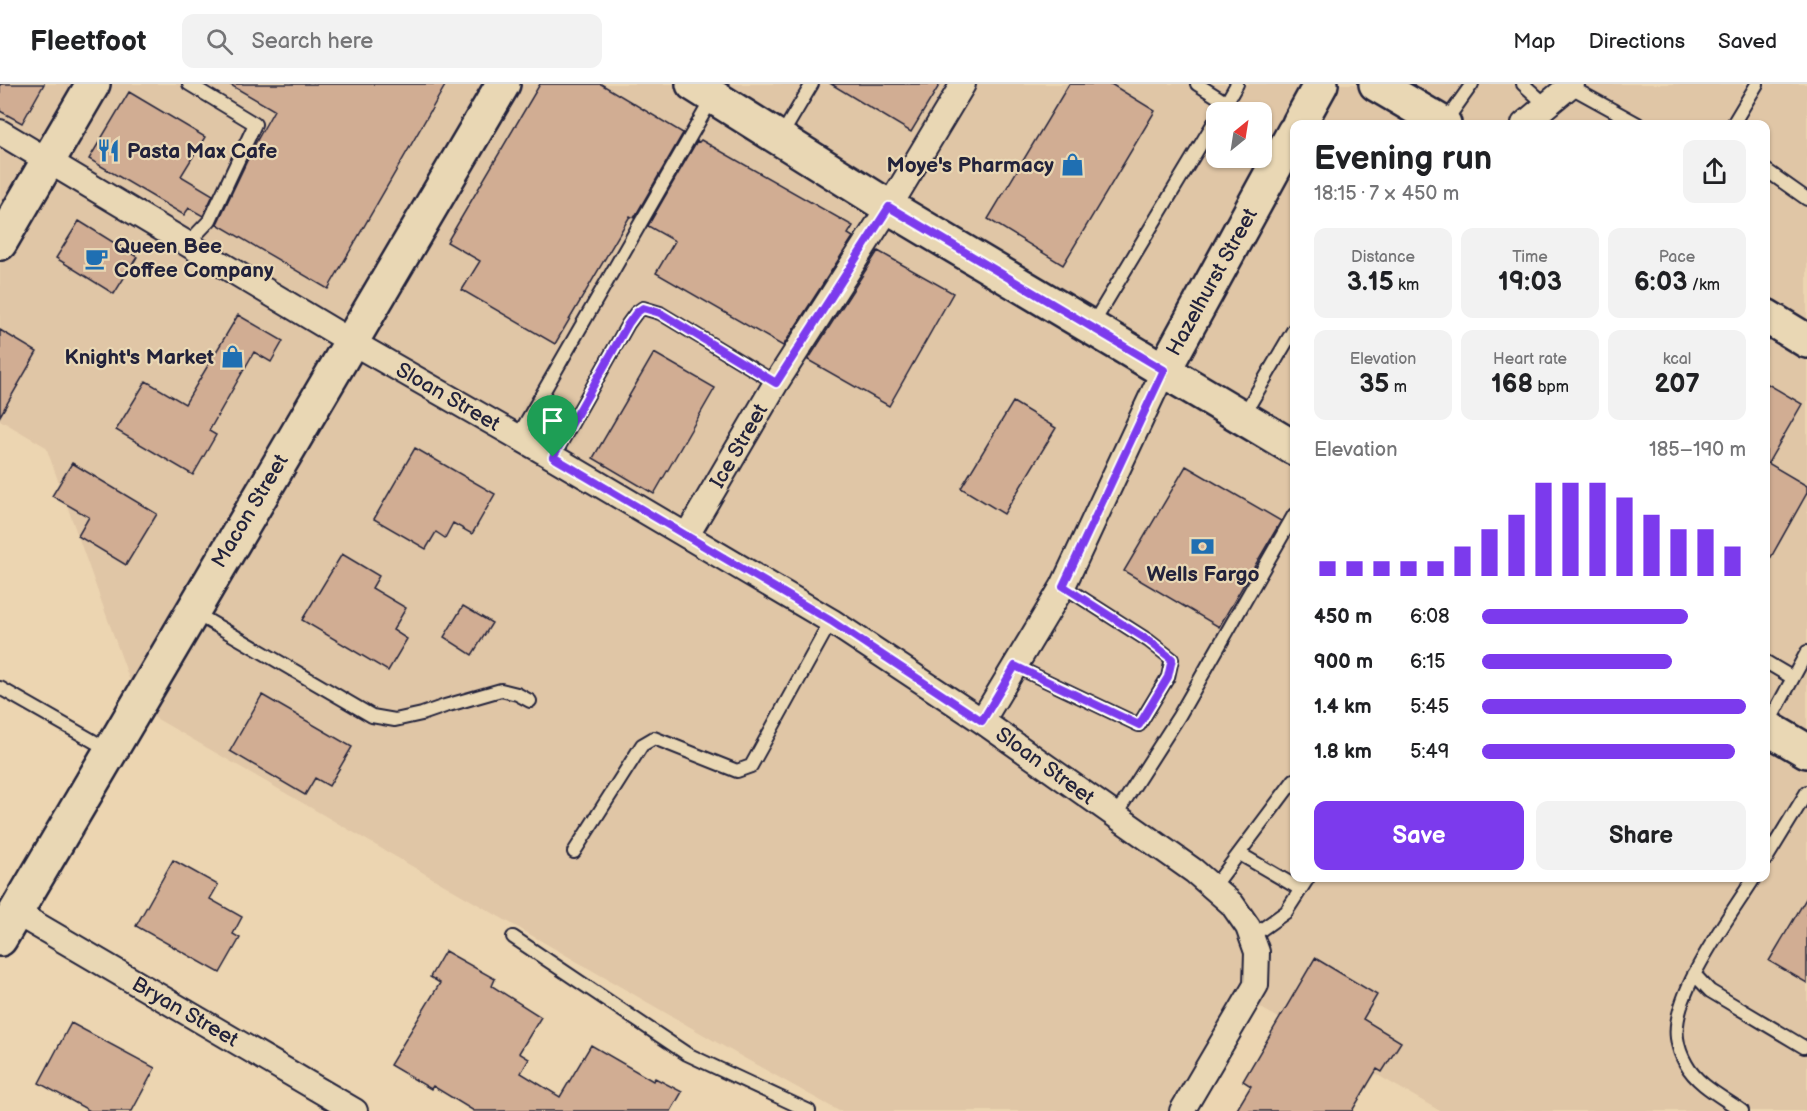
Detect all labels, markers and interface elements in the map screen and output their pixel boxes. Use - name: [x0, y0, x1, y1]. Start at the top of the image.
- search box: [182, 14, 602, 68]
- text: Fleetfoot: [30, 25, 146, 58]
- icon: search: [203, 25, 236, 58]
- text: Search here: [251, 28, 373, 55]
- text: Map: [1513, 29, 1556, 54]
- text: Directions: [1589, 29, 1685, 54]
- text: Saved: [1718, 29, 1777, 54]
- north arrow: [1206, 102, 1272, 168]
- map controls: [1206, 102, 1272, 168]
- restaurant icon: Pasta Max Cafe: [96, 138, 122, 164]
- place label: Pasta Max Cafe: [127, 139, 277, 164]
- text: Evening run: [1314, 139, 1492, 179]
- button: share: [1683, 140, 1746, 203]
- shop icon: Moye's Pharmacy: [1059, 152, 1085, 178]
- place label: Moye's Pharmacy: [887, 153, 1054, 178]
- text: 18:15 · 7 × 450 m: [1314, 182, 1459, 206]
- street label: Hazelhurst Street: [1161, 203, 1263, 360]
- place label: Queen Bee Coffee Company: [114, 234, 274, 283]
- cafe icon: Queen Bee Coffee Company: [83, 245, 109, 271]
- text: Distance: [1351, 248, 1415, 267]
- text: Time: [1512, 248, 1548, 267]
- text: Pace: [1659, 248, 1695, 267]
- text: 3.15: [1347, 267, 1394, 298]
- text: 19:03: [1498, 267, 1562, 298]
- text: 6:03: [1634, 267, 1687, 298]
- text: km: [1394, 276, 1419, 295]
- text: /km: [1687, 276, 1720, 295]
- shop icon: Knight's Market: [219, 344, 245, 370]
- place label: Knight's Market: [64, 345, 214, 370]
- text: Elevation: [1350, 350, 1416, 369]
- text: Heart rate: [1493, 350, 1567, 369]
- text: kcal: [1663, 350, 1691, 369]
- street label: Sloan Street: [392, 357, 505, 437]
- text: 35: [1359, 369, 1389, 400]
- text: 168: [1491, 369, 1533, 400]
- text: 207: [1654, 369, 1700, 400]
- text: m: [1389, 378, 1407, 397]
- text: bpm: [1533, 378, 1569, 397]
- pin: [527, 395, 578, 457]
- street label: Ice Street: [705, 399, 773, 493]
- icon: arrive: [536, 404, 569, 437]
- text: Elevation: [1314, 438, 1397, 462]
- text: 185–190 m: [1649, 438, 1746, 462]
- street label: Macon Street: [206, 449, 294, 572]
- bank icon: Wells Fargo: [1190, 533, 1216, 559]
- place label: Wells Fargo: [1147, 562, 1259, 587]
- text: 450 m: [1314, 605, 1372, 629]
- text: 6:08: [1410, 605, 1450, 629]
- text: 900 m: [1314, 650, 1373, 674]
- text: 6:15: [1410, 650, 1445, 674]
- text: 1.4 km: [1314, 695, 1372, 719]
- text: 5:45: [1410, 695, 1449, 719]
- street label: Sloan Street: [991, 722, 1100, 810]
- text: 1.8 km: [1314, 740, 1372, 764]
- text: 5:49: [1410, 740, 1449, 764]
- button: Save: [1314, 801, 1524, 870]
- button: Share: [1536, 801, 1746, 870]
- street label: Bryan Street: [127, 972, 243, 1053]

